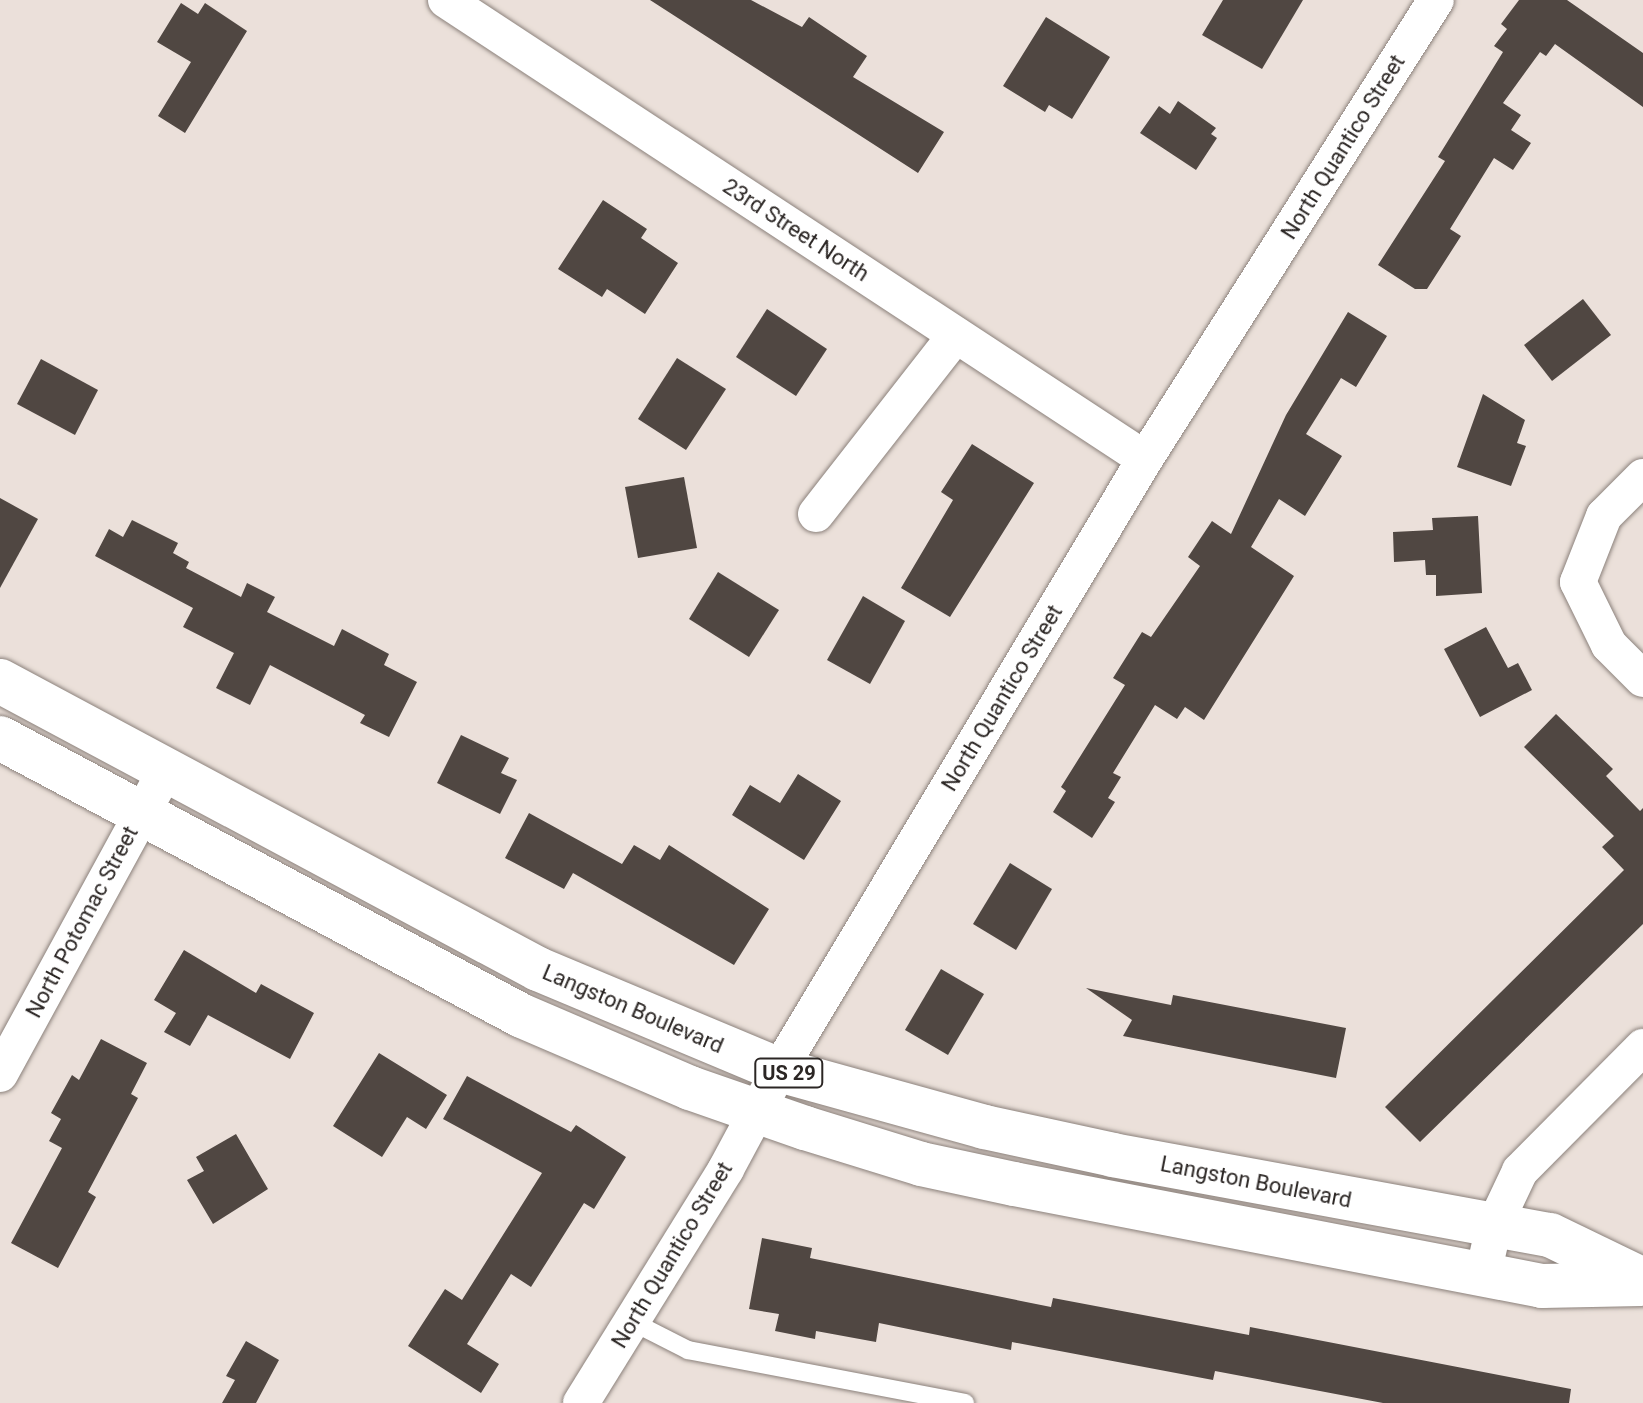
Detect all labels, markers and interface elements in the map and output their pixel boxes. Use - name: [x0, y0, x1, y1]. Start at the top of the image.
- street label: North Quantico Street: [1276, 50, 1410, 244]
- street label: 23rd Street North: [718, 173, 874, 287]
- street label: North Quantico Street: [936, 600, 1068, 796]
- street label: North Potomac Street: [20, 822, 144, 1022]
- street label: Langston Boulevard: [538, 959, 728, 1059]
- road number: US 29: [753, 1057, 825, 1089]
- street label: Langston Boulevard: [1158, 1151, 1354, 1213]
- street label: North Quantico Street: [606, 1157, 738, 1353]

